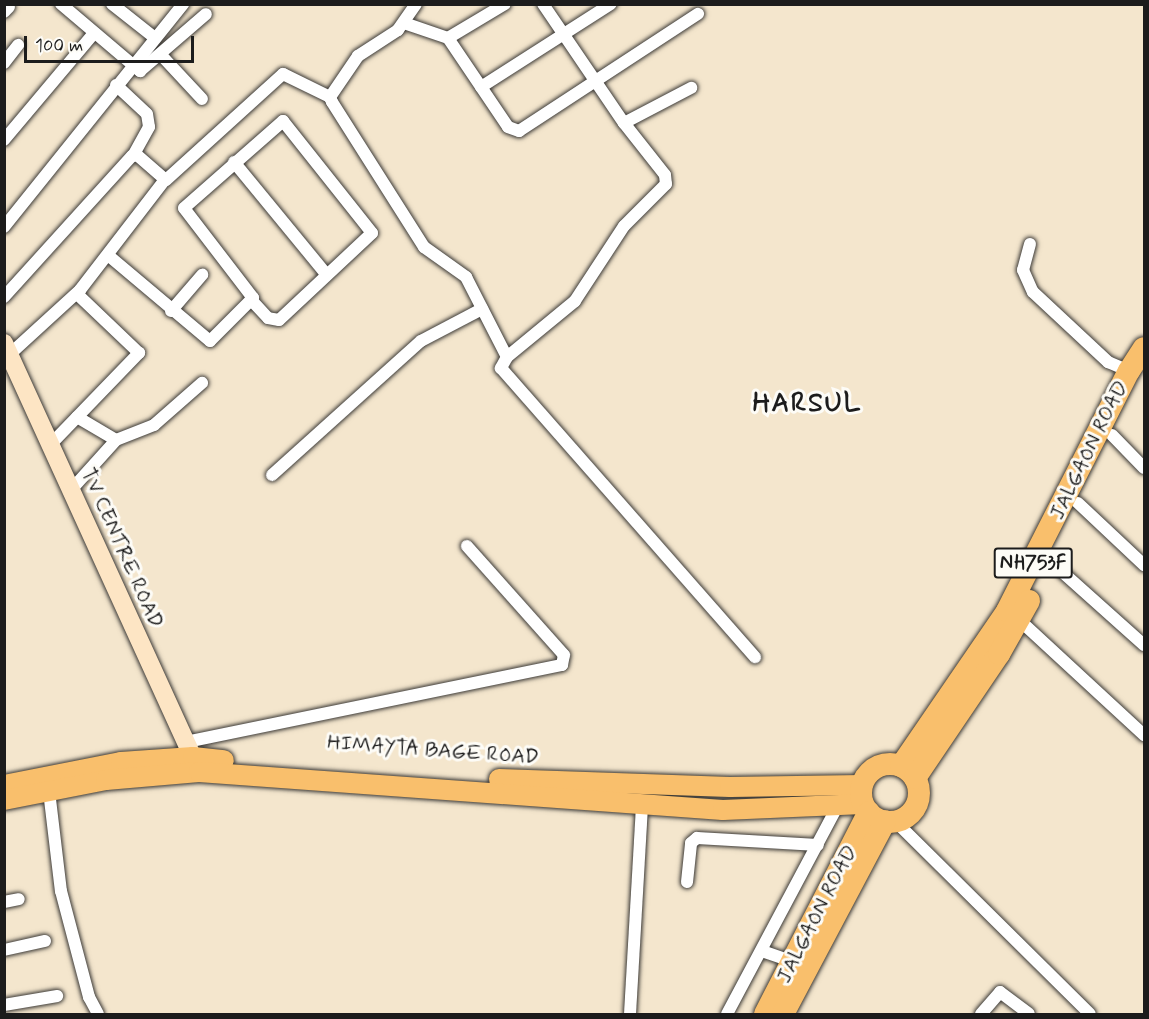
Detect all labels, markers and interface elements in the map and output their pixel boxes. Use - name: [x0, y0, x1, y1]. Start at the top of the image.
- scale bar: [27, 24, 196, 62]
- text: 100 m: [35, 34, 83, 58]
- street label: JALGAON ROAD: [1045, 377, 1133, 523]
- district label: HARSUL: [753, 388, 861, 420]
- street label: TV CENTRE ROAD: [75, 464, 169, 632]
- road number: NH753F: [992, 546, 1074, 580]
- street label: HIMAYTA BAGE ROAD: [326, 730, 540, 770]
- street label: JALGAON ROAD: [772, 841, 862, 987]

